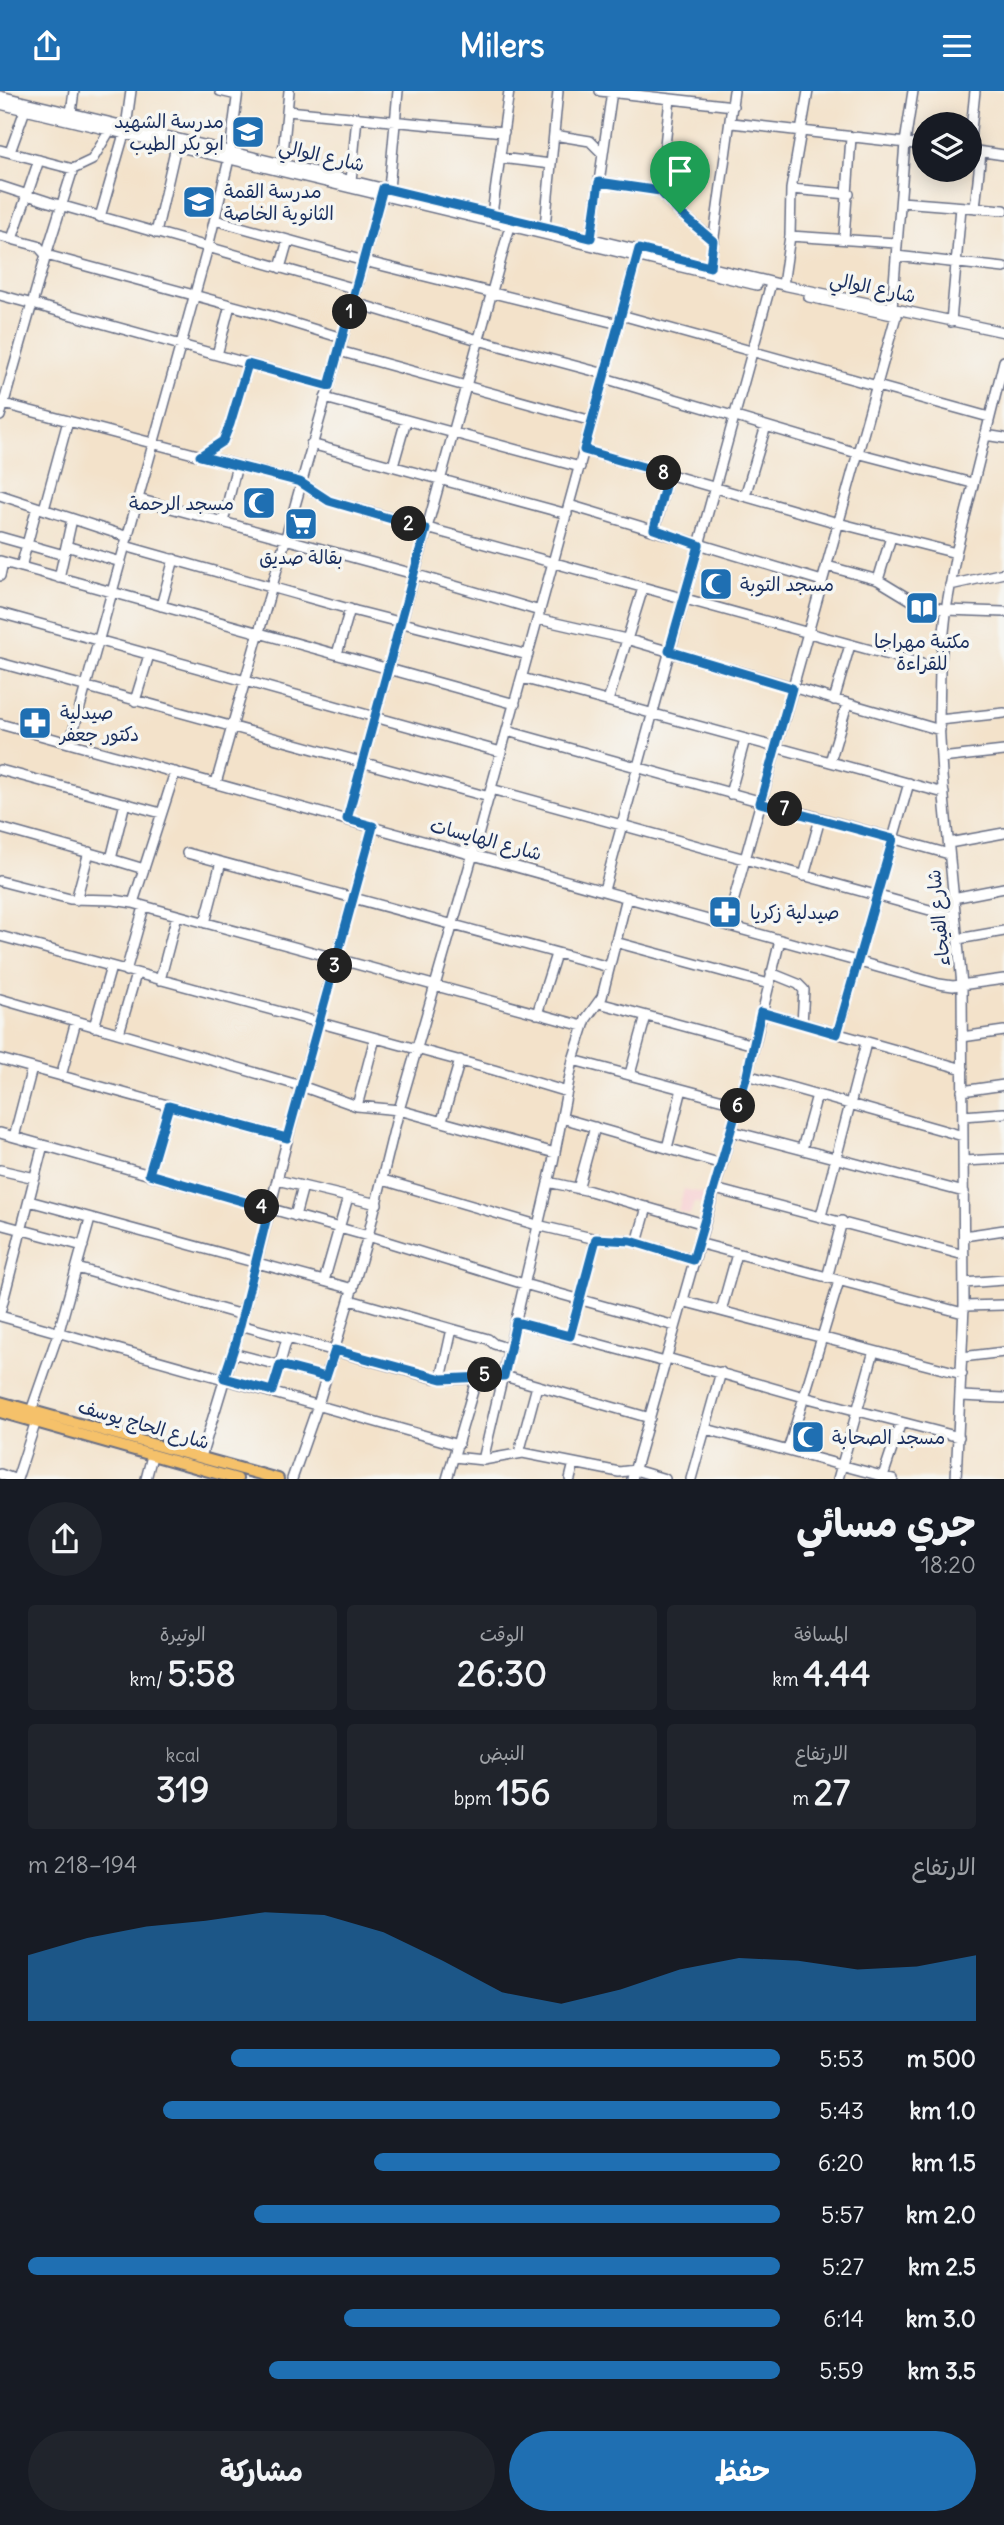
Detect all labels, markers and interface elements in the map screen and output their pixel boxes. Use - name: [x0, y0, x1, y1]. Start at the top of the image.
- text: Milers: [459, 25, 545, 66]
- icon: share: [28, 27, 66, 65]
- icon: menu: [938, 27, 976, 65]
- place label: مدرسة الشهيد ابو بكر الطيب: [114, 109, 224, 155]
- map controls: [912, 112, 982, 182]
- button: layers: [912, 112, 982, 182]
- school or university icon: مدرسة الشهيد ابو بكر الطيب: [229, 113, 267, 151]
- street label: شارع الوالي: [276, 133, 367, 181]
- pin: [650, 141, 710, 213]
- icon: arrive: [661, 152, 699, 190]
- place label: مدرسة القمة الثانوية الخاصة: [224, 179, 334, 226]
- school or university icon: مدرسة القمة الثانوية الخاصة: [180, 183, 218, 221]
- street label: شارع الوالي: [827, 266, 918, 313]
- pin: 1: [332, 295, 368, 329]
- text: 1: [346, 299, 353, 323]
- pin: 8: [646, 455, 682, 491]
- text: 8: [658, 460, 669, 484]
- mosque icon: مسجد الرحمة: [240, 484, 278, 522]
- place label: مسجد الرحمة: [129, 491, 234, 515]
- supermarket icon: بقالة صديق: [282, 505, 320, 543]
- pin: 2: [392, 507, 426, 541]
- text: 2: [403, 511, 414, 535]
- place label: بقالة صديق: [259, 545, 343, 569]
- mosque icon: مسجد التوبة: [697, 565, 735, 603]
- place label: مسجد التوبة: [740, 572, 834, 597]
- library icon: مكتبة مهراجا للقراءة: [903, 589, 941, 627]
- place label: مكتبة مهراجا للقراءة: [874, 629, 970, 675]
- place label: صيدلية دكتور جعفر: [58, 700, 139, 746]
- pharmacy icon: صيدلية دكتور جعفر: [16, 704, 54, 742]
- pin: 7: [768, 791, 802, 827]
- text: 7: [780, 796, 789, 820]
- street label: شارع الهايسات: [427, 813, 545, 867]
- street label: شارع الفيحاء: [921, 868, 957, 968]
- pharmacy icon: صيدلية زكريا: [706, 893, 744, 931]
- place label: صيدلية زكريا: [750, 900, 840, 924]
- pin: 3: [318, 949, 352, 983]
- text: 3: [329, 953, 340, 977]
- pin: 6: [720, 1089, 756, 1123]
- text: 6: [732, 1093, 743, 1117]
- pin: 4: [244, 1189, 280, 1225]
- text: 4: [256, 1194, 267, 1218]
- pin: 5: [468, 1357, 503, 1393]
- text: 5: [479, 1362, 490, 1386]
- street label: شارع الحاج يوسف: [75, 1394, 213, 1456]
- mosque icon: مسجد الصحابة: [789, 1418, 827, 1456]
- place label: مسجد الصحابة: [832, 1425, 945, 1449]
- text: جري مسائي: [796, 1500, 976, 1547]
- button: share: [28, 1502, 102, 1576]
- text: 18:20: [921, 1550, 976, 1579]
- text: الوتيرة: [160, 1622, 206, 1646]
- text: الوقت: [480, 1622, 524, 1646]
- text: المسافة: [794, 1622, 848, 1646]
- text: 5:58: [167, 1651, 236, 1695]
- text: 26:30: [457, 1651, 547, 1695]
- text: 4.44: [803, 1651, 870, 1695]
- text: /km: [130, 1667, 167, 1691]
- text: km: [772, 1667, 803, 1691]
- text: النبض: [479, 1741, 525, 1765]
- text: الارتفاع: [795, 1741, 848, 1765]
- text: kcal: [166, 1743, 200, 1767]
- text: 319: [156, 1767, 209, 1811]
- text: 156: [496, 1770, 550, 1814]
- text: 27: [814, 1770, 850, 1814]
- text: bpm: [454, 1786, 496, 1810]
- text: m: [793, 1786, 814, 1810]
- text: 194–218 m: [28, 1850, 137, 1879]
- text: الارتفاع: [912, 1852, 976, 1881]
- text: 5:53: [819, 2044, 864, 2073]
- text: 500 m: [907, 2044, 976, 2073]
- text: 5:43: [819, 2096, 864, 2125]
- text: 1.0 km: [910, 2096, 976, 2125]
- text: 6:20: [818, 2148, 864, 2177]
- text: 1.5 km: [911, 2148, 976, 2177]
- text: 5:57: [821, 2200, 864, 2229]
- text: 2.0 km: [906, 2200, 976, 2229]
- text: 5:27: [822, 2252, 864, 2281]
- text: 2.5 km: [908, 2252, 976, 2281]
- text: 6:14: [823, 2304, 864, 2333]
- text: 3.0 km: [906, 2304, 976, 2333]
- text: 5:59: [819, 2356, 864, 2385]
- text: 3.5 km: [908, 2356, 976, 2385]
- button: مشاركة: [28, 2431, 495, 2511]
- button: حفظ: [509, 2431, 976, 2511]

